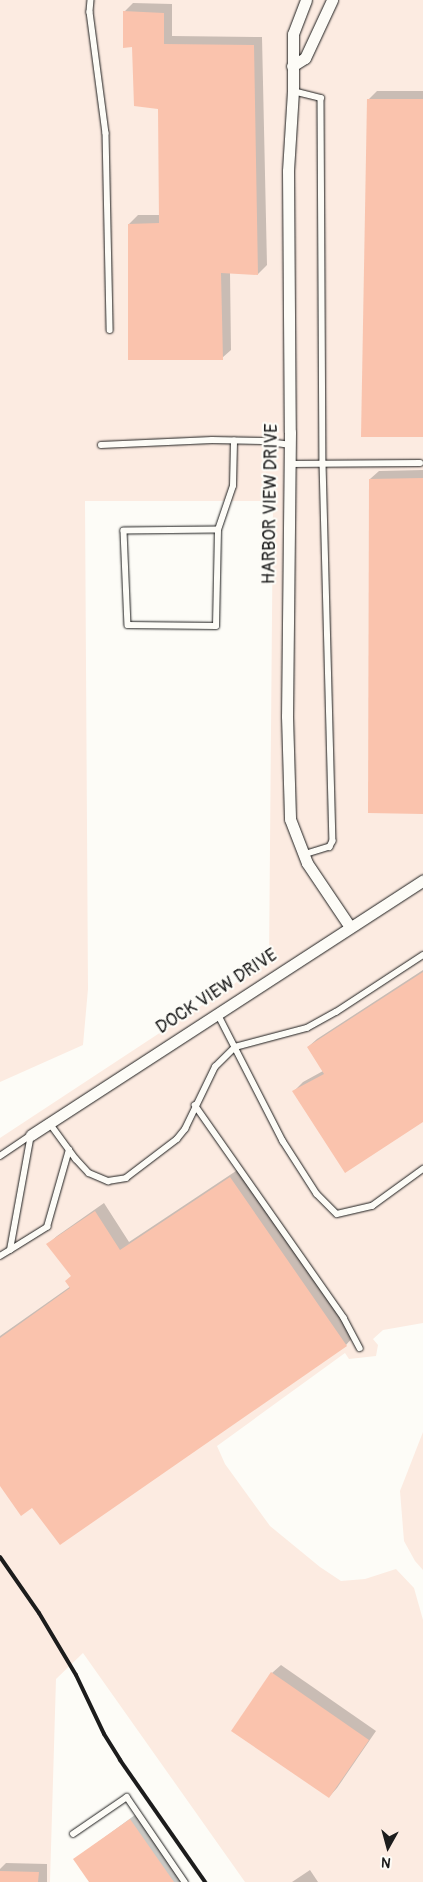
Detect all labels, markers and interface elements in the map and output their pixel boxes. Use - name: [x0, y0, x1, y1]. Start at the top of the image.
- street label: HARBOR VIEW DRIVE: [259, 423, 283, 585]
- street label: DOCK VIEW DRIVE: [152, 945, 282, 1039]
- north arrow: [363, 1822, 413, 1872]
- text: N: [380, 1853, 392, 1871]

